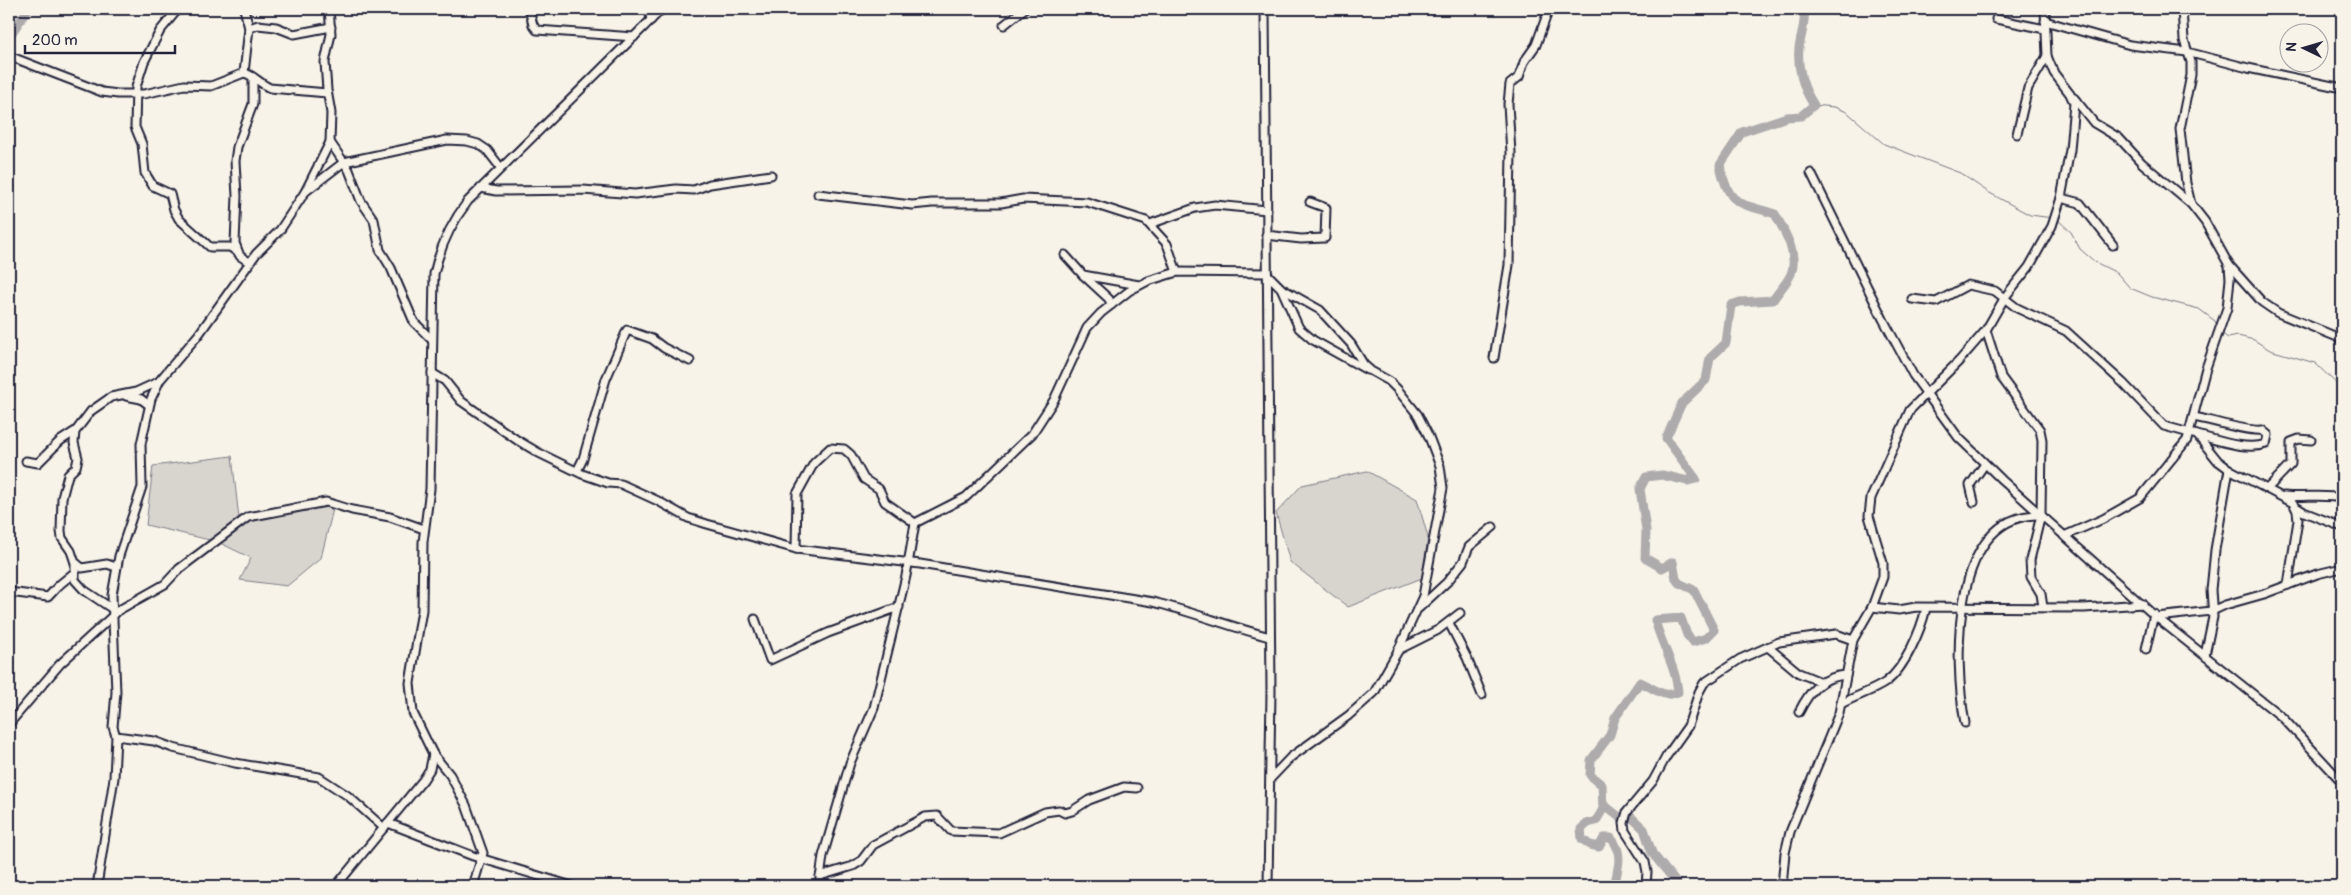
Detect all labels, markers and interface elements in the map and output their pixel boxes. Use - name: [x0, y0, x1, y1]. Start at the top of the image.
- scale bar: [25, 22, 175, 54]
- north arrow: [2278, 22, 2328, 72]
- text: 200 m: [32, 31, 77, 50]
- text: N: [2283, 41, 2300, 52]

